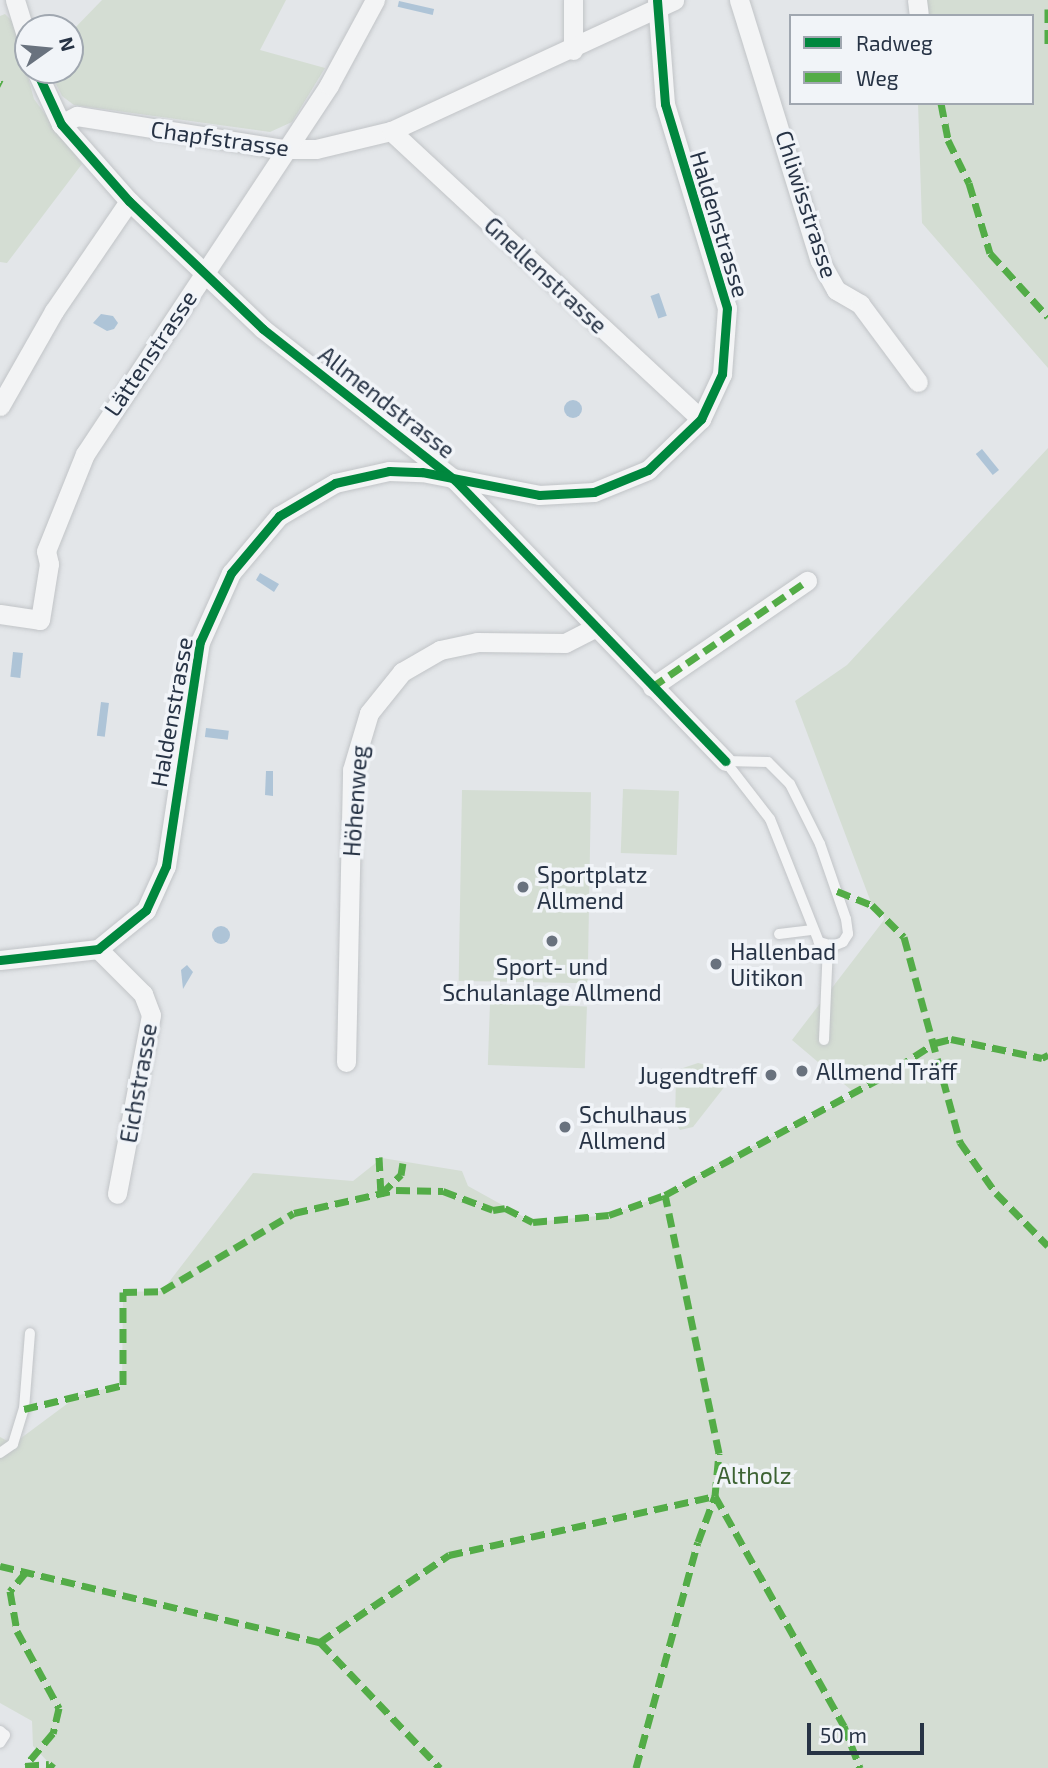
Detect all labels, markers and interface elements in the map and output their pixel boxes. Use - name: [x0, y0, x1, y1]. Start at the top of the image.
- north arrow: [14, 14, 84, 84]
- legend: [789, 14, 1034, 105]
- text: Radweg: [856, 30, 933, 55]
- text: N: [55, 34, 81, 54]
- text: Weg: [856, 65, 899, 90]
- street label: Chapfstrasse: [149, 115, 291, 161]
- street label: Chliwisstrasse: [770, 127, 844, 281]
- street label: Haldenstrasse: [685, 147, 755, 301]
- street label: Gnellenstrasse: [479, 211, 613, 339]
- street label: Lättenstrasse: [98, 285, 202, 421]
- street label: Allmendstrasse: [313, 340, 461, 464]
- street label: Haldenstrasse: [144, 635, 198, 789]
- street label: Höhenweg: [337, 744, 373, 858]
- place label: Sportplatz Allmend: [537, 860, 648, 914]
- marker: Sportplatz Allmend: [515, 879, 531, 895]
- marker: Sport- und Schulanlage Allmend: [544, 933, 560, 949]
- place label: Hallenbad Uitikon: [730, 937, 836, 991]
- place label: Sport- und Schulanlage Allmend: [442, 952, 662, 1006]
- marker: Hallenbad Uitikon: [708, 956, 724, 972]
- street label: Eichstrasse: [114, 1021, 162, 1145]
- place label: Allmend Träff: [816, 1057, 958, 1085]
- place label: Jugendtreff: [638, 1061, 757, 1089]
- marker: Allmend Träff: [794, 1063, 810, 1079]
- marker: Jugendtreff: [763, 1067, 779, 1083]
- place label: Schulhaus Allmend: [579, 1100, 687, 1154]
- marker: Schulhaus Allmend: [557, 1119, 573, 1135]
- park label: Altholz: [717, 1461, 791, 1489]
- scale bar: [810, 1708, 927, 1752]
- text: 50 m: [820, 1722, 867, 1747]

